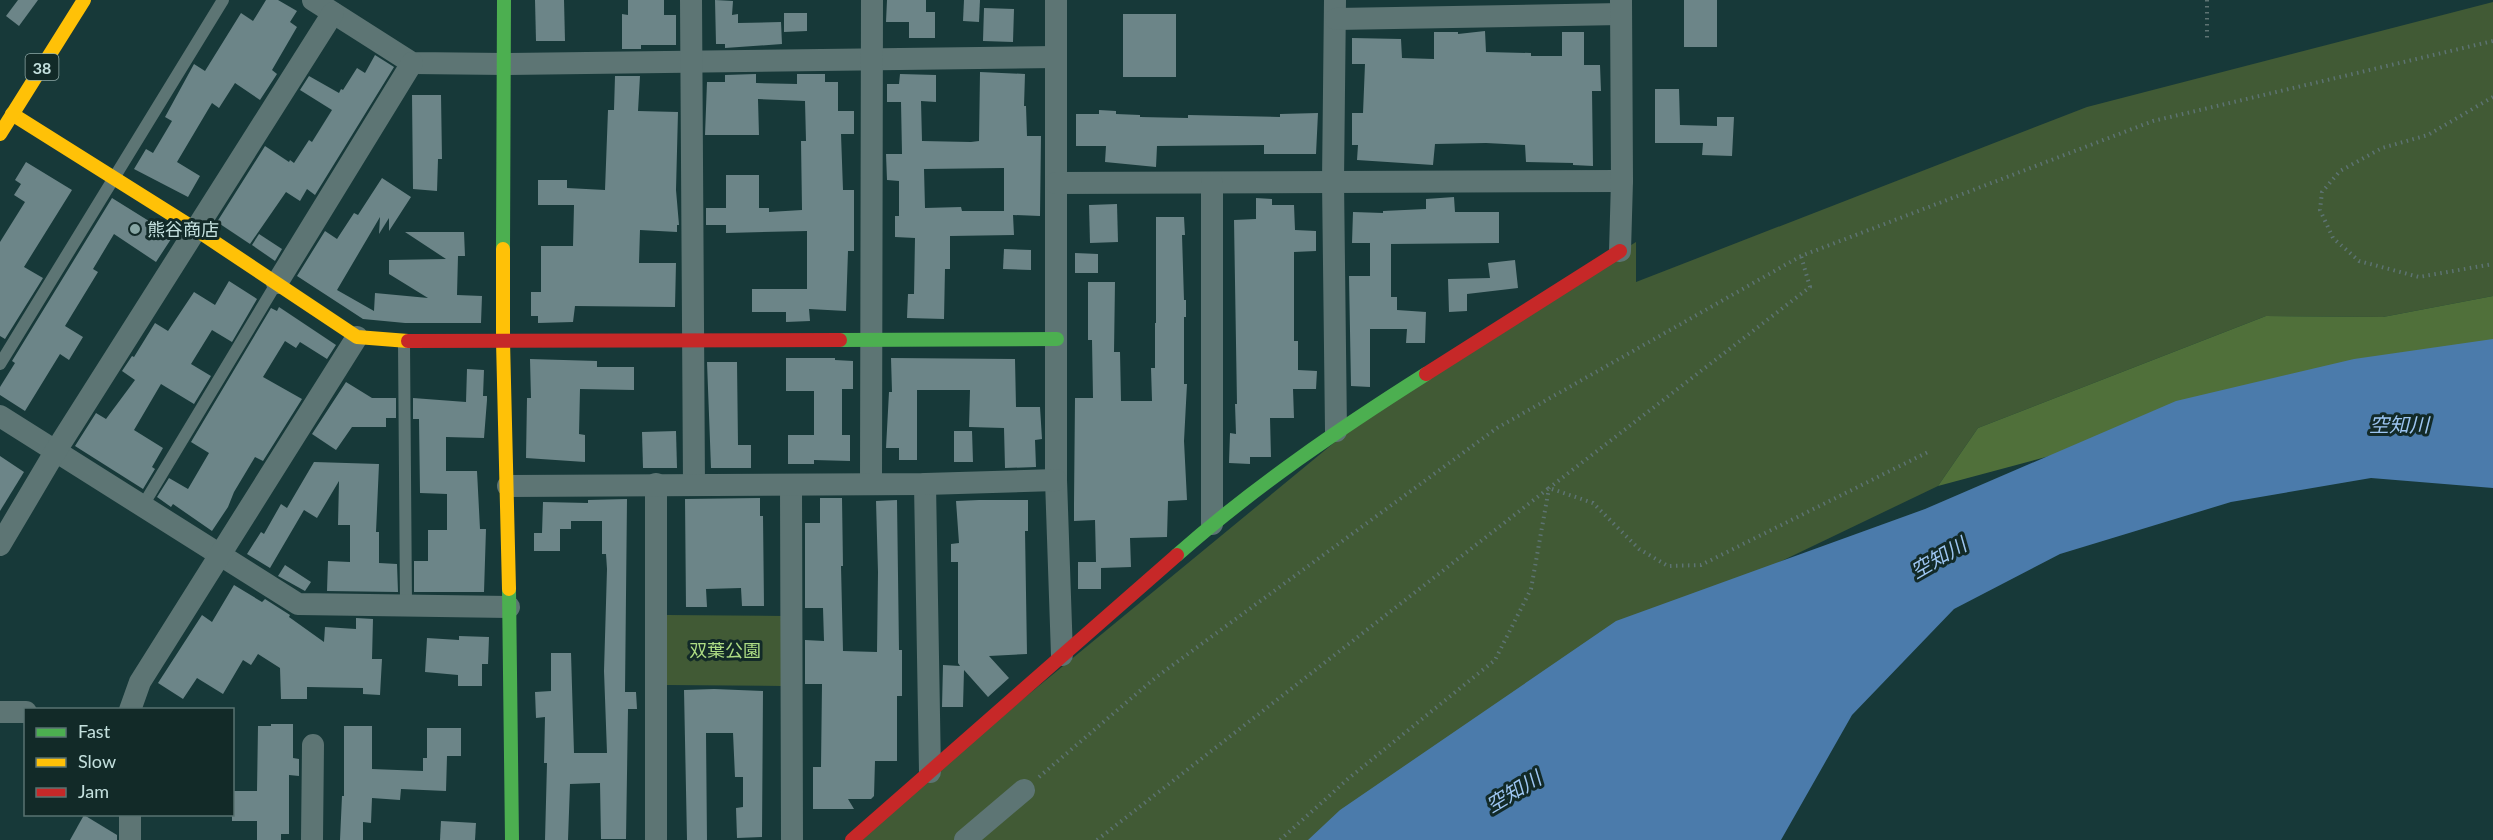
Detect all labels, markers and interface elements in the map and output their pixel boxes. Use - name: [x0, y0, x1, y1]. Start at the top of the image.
- road number: 38: [26, 54, 58, 80]
- place label: 熊谷商店: [147, 218, 219, 240]
- marker: 熊谷商店: [128, 222, 142, 236]
- water label: 空知川: [2369, 412, 2431, 436]
- water label: 空知川: [1906, 531, 1972, 582]
- park label: 双葉公園: [689, 639, 761, 661]
- legend: [24, 708, 234, 816]
- text: Fast: [78, 720, 111, 742]
- text: Slow: [78, 750, 116, 772]
- water label: 空知川: [1481, 764, 1547, 817]
- text: Jam: [78, 780, 109, 802]

